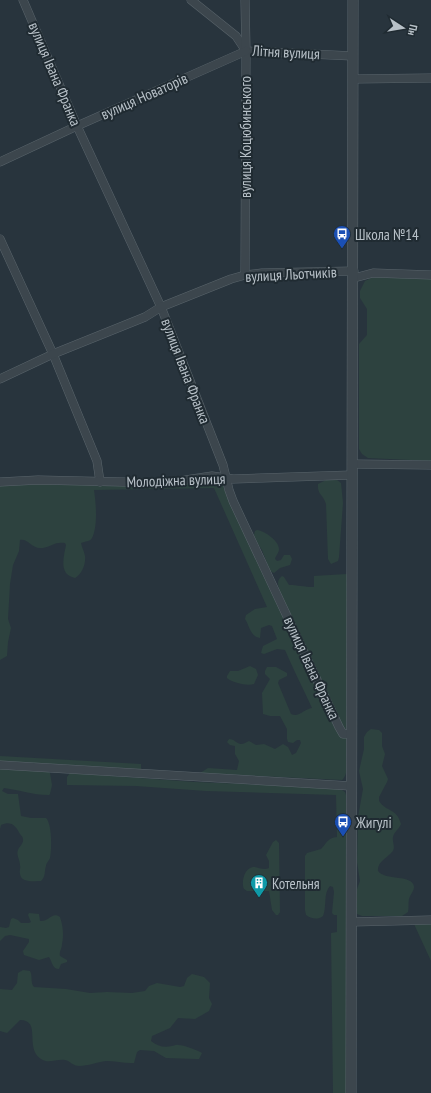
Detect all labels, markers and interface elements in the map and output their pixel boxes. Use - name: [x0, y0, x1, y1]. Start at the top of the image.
- north arrow: [383, 8, 423, 48]
- street label: вулиця Івана Франка: [24, 19, 86, 129]
- text: Пн: [405, 23, 421, 37]
- street label: Літня вулиця: [251, 41, 320, 63]
- street label: вулиця Новаторів: [98, 68, 190, 124]
- street label: вулиця Коцюбинського: [236, 76, 255, 198]
- bus stop icon: Школа №14: [332, 224, 352, 249]
- place label: Школа №14: [355, 225, 419, 244]
- street label: вулиця Льотчиків: [245, 262, 337, 286]
- street label: вулиця Івана Франка: [157, 316, 215, 426]
- street label: Молодіжна вулиця: [126, 469, 226, 491]
- street label: вулиця Івана Франка: [280, 614, 344, 722]
- bus stop icon: Жигулі: [333, 812, 353, 837]
- place label: Жигулі: [355, 813, 392, 832]
- building icon: Котельня: [249, 873, 269, 898]
- place label: Котельня: [272, 874, 320, 893]

